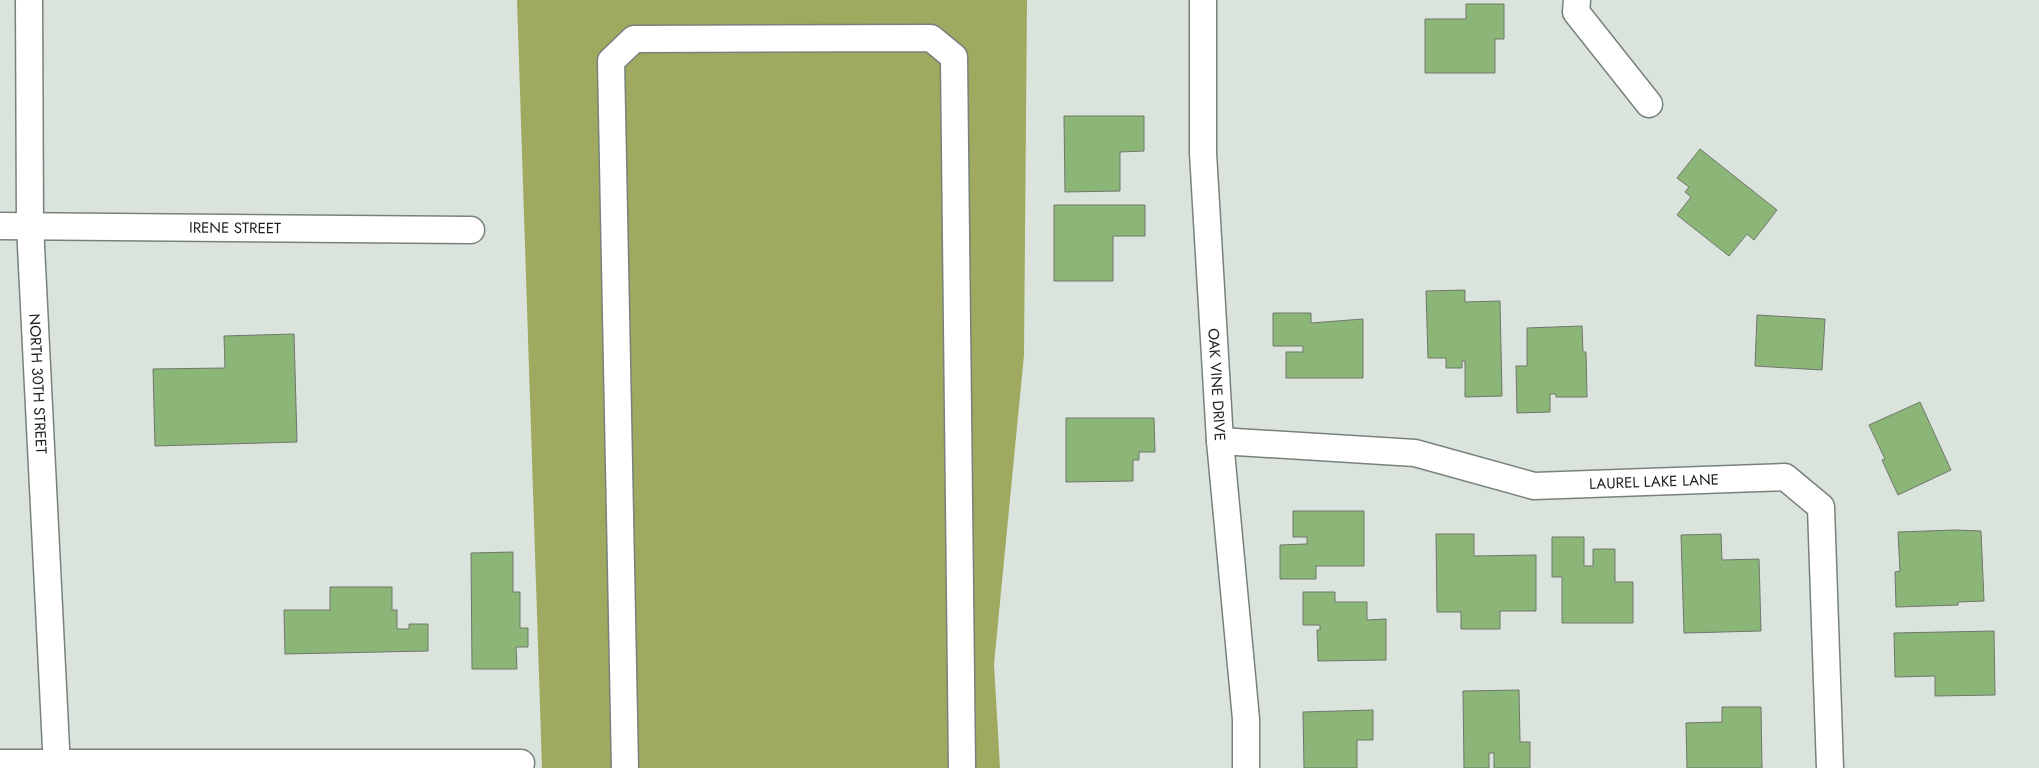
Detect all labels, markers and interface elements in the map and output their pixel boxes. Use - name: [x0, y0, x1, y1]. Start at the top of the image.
- street label: IRENE STREET: [189, 217, 281, 239]
- street label: NORTH 30TH STREET: [23, 313, 52, 455]
- street label: OAK VINE DRIVE: [1202, 328, 1231, 442]
- street label: LAUREL LAKE LANE: [1589, 468, 1719, 495]

